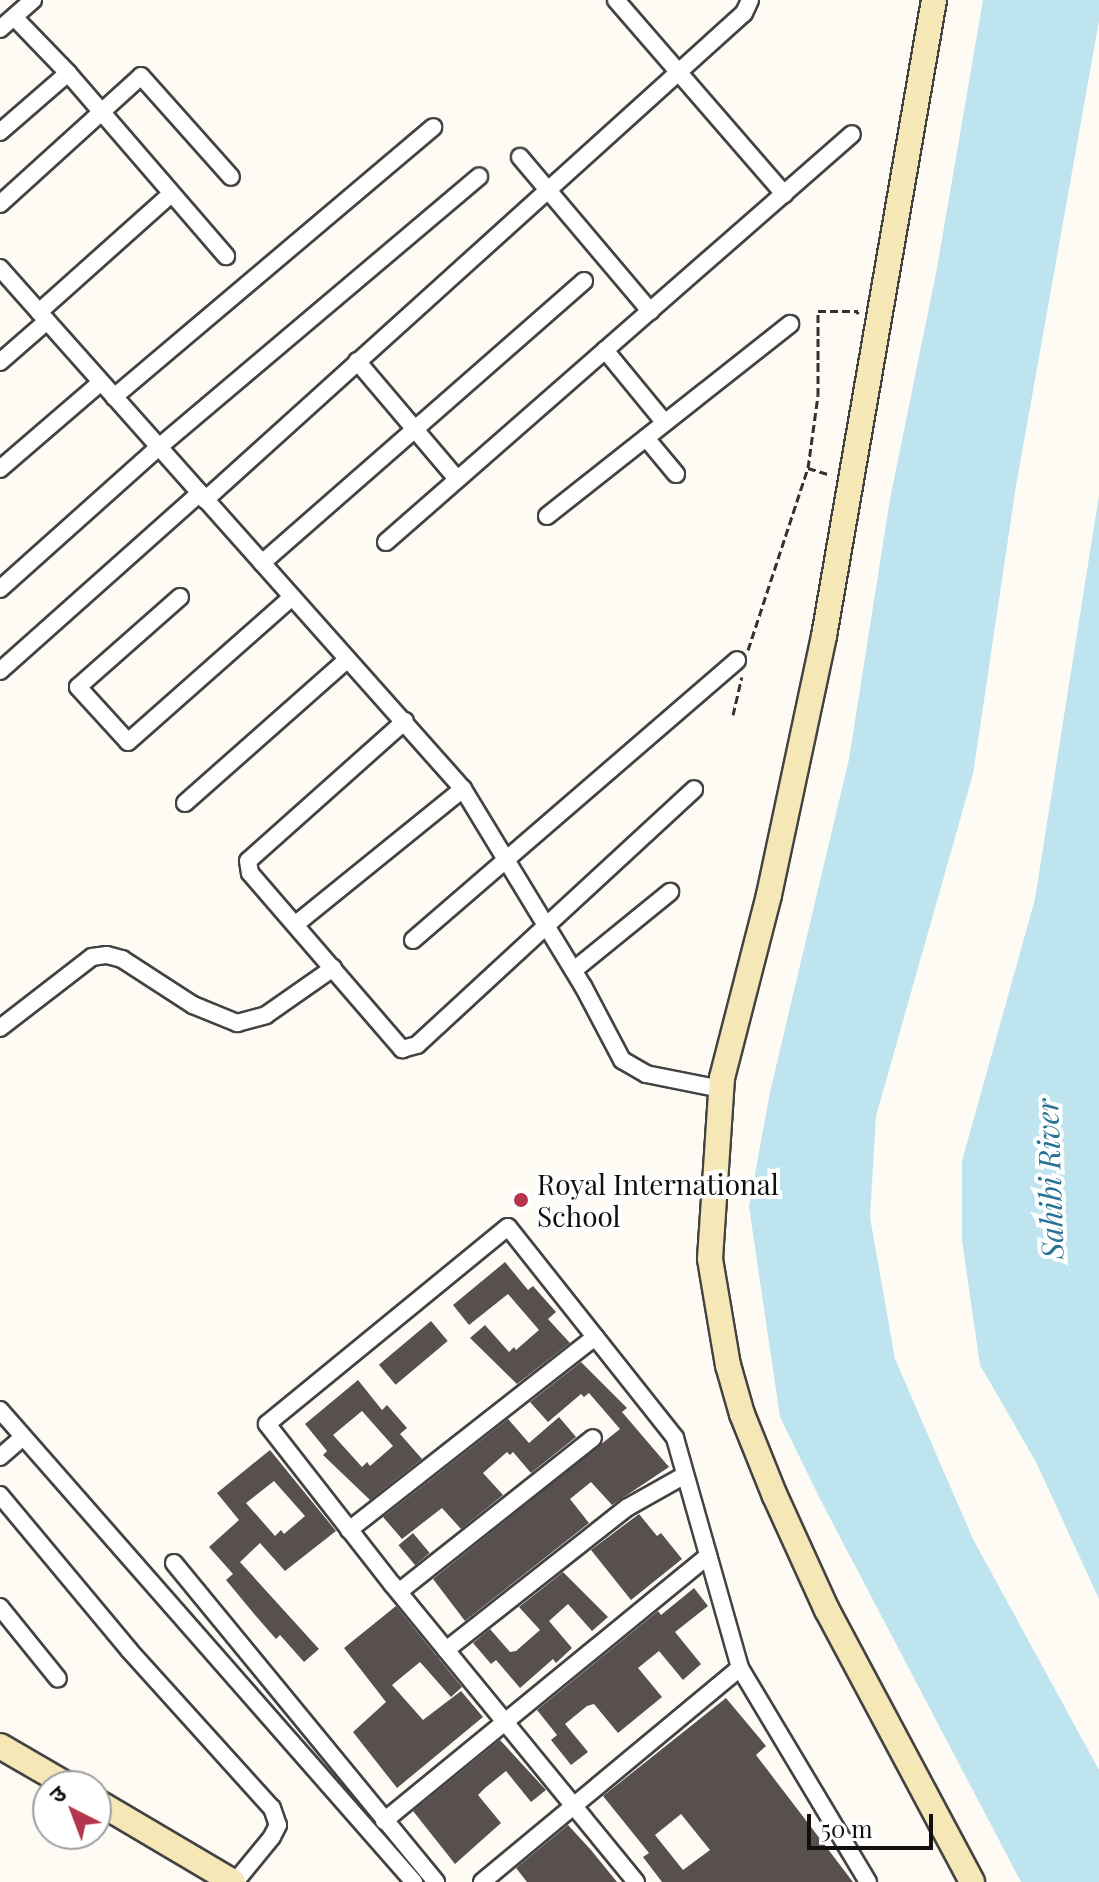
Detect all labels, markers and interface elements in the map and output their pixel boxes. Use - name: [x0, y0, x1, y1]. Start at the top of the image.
- water label: Sahibi River: [1028, 1098, 1070, 1260]
- place label: Royal International School: [537, 1167, 779, 1233]
- marker: Royal International School: [512, 1191, 530, 1209]
- north arrow: [32, 1770, 112, 1850]
- text: उ: [42, 1778, 72, 1809]
- scale bar: [811, 1798, 937, 1848]
- text: 50 m: [821, 1812, 873, 1844]

